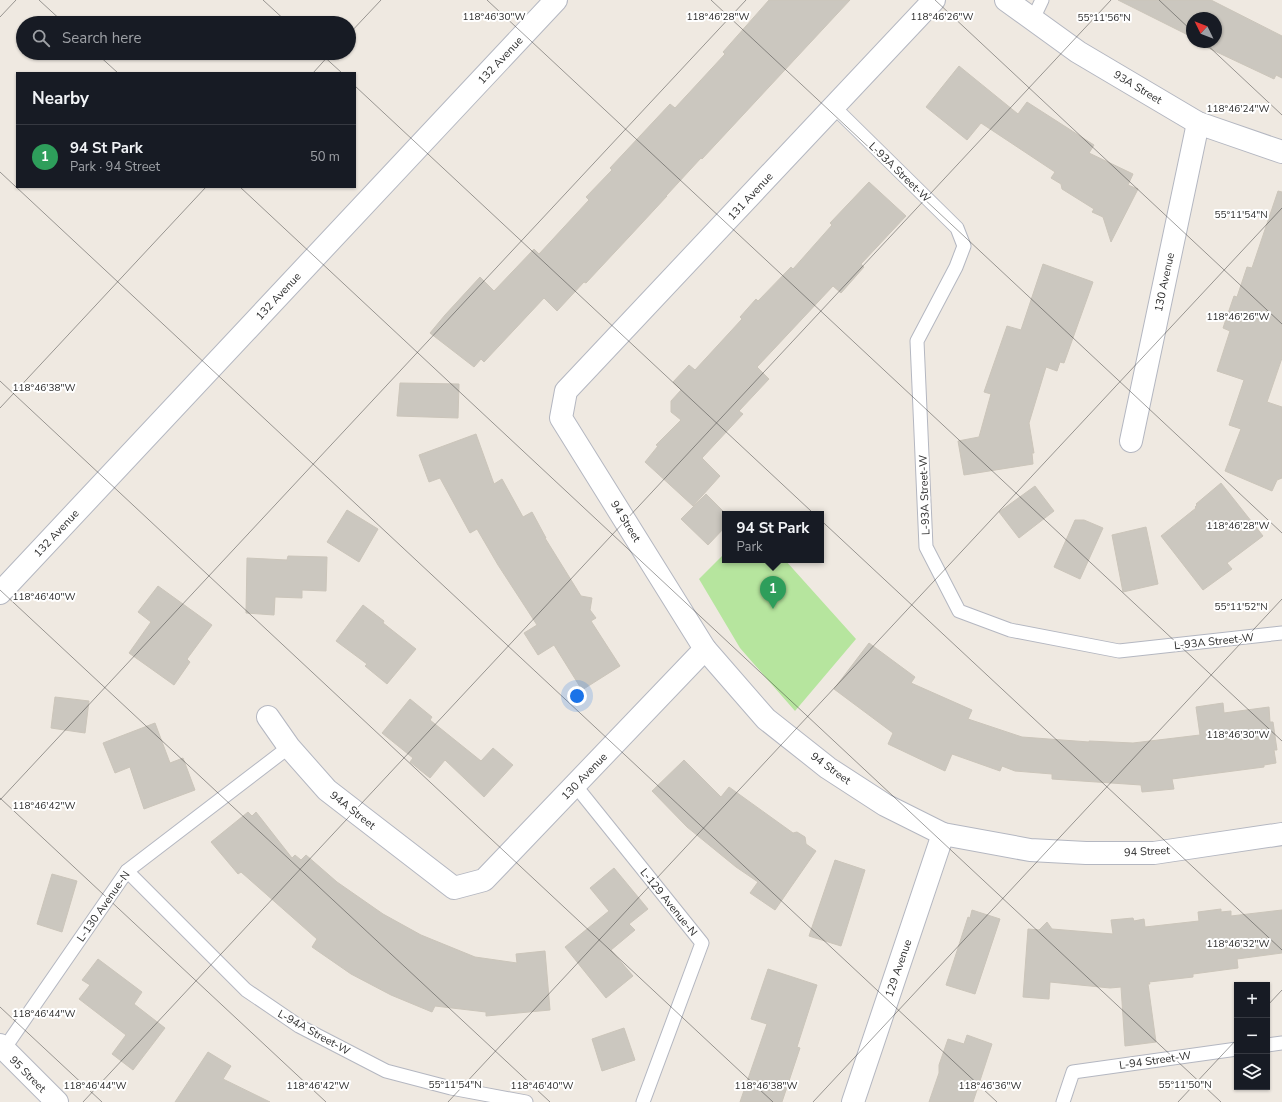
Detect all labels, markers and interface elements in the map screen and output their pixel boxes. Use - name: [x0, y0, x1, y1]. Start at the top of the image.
- text: 118°46'30"W: [463, 10, 525, 24]
- text: 118°46'28"W: [687, 10, 749, 24]
- text: 118°46'26"W: [911, 10, 973, 24]
- text: 55°11'56"N: [1077, 11, 1131, 25]
- north arrow: [1186, 12, 1222, 48]
- search box: [16, 16, 356, 60]
- icon: search: [30, 27, 52, 49]
- text: Search here: [62, 28, 142, 48]
- street label: 132 Avenue: [474, 33, 526, 87]
- street label: 93A Street: [1111, 67, 1165, 108]
- text: Nearby: [32, 87, 89, 110]
- text: 118°46'24"W: [1207, 102, 1269, 116]
- text: 94 St Park: [70, 138, 143, 158]
- street label: L-93A Street-W: [866, 139, 934, 206]
- text: 1: [41, 148, 49, 166]
- text: 50 m: [310, 148, 340, 166]
- text: Park · 94 Street: [70, 158, 160, 176]
- street label: 131 Avenue: [724, 169, 776, 223]
- text: 55°11'54"N: [1214, 208, 1268, 222]
- street label: 130 Avenue: [1151, 251, 1178, 313]
- street label: 132 Avenue: [252, 269, 304, 323]
- text: 118°46'26"W: [1207, 310, 1269, 324]
- text: 118°46'38"W: [13, 381, 75, 395]
- street label: L-93A Street-W: [916, 455, 933, 535]
- street label: 94 Street: [607, 498, 644, 545]
- street label: 132 Avenue: [30, 506, 82, 560]
- popup: [722, 511, 824, 563]
- text: 94 St Park: [737, 518, 809, 538]
- text: 118°46'28"W: [1207, 519, 1269, 533]
- text: Park: [737, 538, 763, 556]
- pin: 1: [760, 576, 786, 609]
- text: 118°46'40"W: [13, 590, 75, 604]
- text: 55°11'52"N: [1214, 600, 1268, 614]
- street label: L-93A Street-W: [1173, 630, 1255, 653]
- your location: [567, 686, 587, 706]
- text: 118°46'30"W: [1207, 728, 1269, 742]
- street label: 130 Avenue: [558, 749, 611, 803]
- street label: 94 Street: [808, 749, 854, 788]
- street label: 94A Street: [327, 788, 379, 833]
- text: 118°46'42"W: [13, 799, 75, 813]
- street label: 94 Street: [1124, 843, 1171, 860]
- street label: L-129 Avenue-N: [637, 865, 701, 939]
- street label: L-130 Avenue-N: [73, 868, 133, 945]
- street label: 129 Avenue: [882, 937, 915, 999]
- text: 118°46'32"W: [1207, 937, 1269, 951]
- map controls: [1234, 982, 1270, 1090]
- button: +: [1234, 982, 1270, 1018]
- street label: L-94A Street-W: [275, 1006, 353, 1058]
- text: 118°46'44"W: [13, 1007, 75, 1021]
- button: −: [1234, 1018, 1270, 1054]
- street label: L-94 Street-W: [1118, 1048, 1192, 1073]
- street label: 95 Street: [6, 1053, 49, 1096]
- button: layers: [1234, 1054, 1270, 1090]
- text: 55°11'54"N: [428, 1078, 482, 1092]
- text: 55°11'50"N: [1158, 1078, 1212, 1092]
- text: 118°46'44"W: [64, 1079, 126, 1093]
- text: 118°46'42"W: [287, 1079, 349, 1093]
- text: 118°46'40"W: [511, 1079, 573, 1093]
- text: 118°46'38"W: [735, 1079, 797, 1093]
- text: 118°46'36"W: [959, 1079, 1021, 1093]

